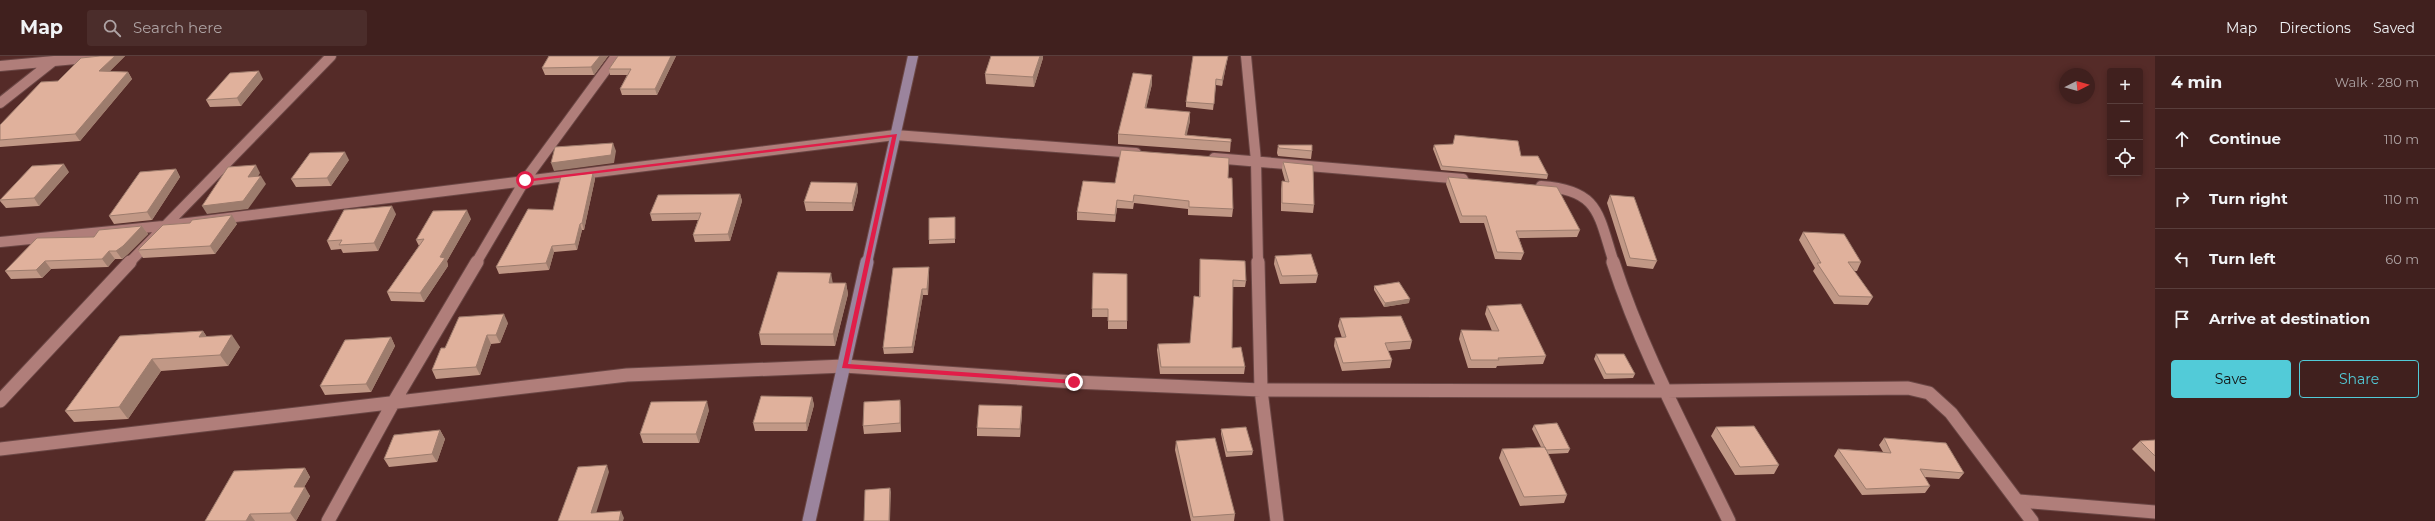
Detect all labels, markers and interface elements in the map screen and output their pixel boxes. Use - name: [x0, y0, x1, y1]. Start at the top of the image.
- search box: [87, 10, 367, 46]
- text: Map: [20, 16, 63, 39]
- icon: search: [101, 17, 123, 39]
- text: Search here: [133, 18, 222, 37]
- text: Map: [2226, 19, 2257, 37]
- text: Directions: [2279, 19, 2351, 37]
- text: Saved: [2373, 19, 2415, 37]
- north arrow: [2059, 68, 2095, 104]
- map controls: [2107, 68, 2143, 176]
- button: +: [2107, 68, 2143, 104]
- text: 4 min: [2171, 72, 2222, 92]
- text: Walk · 280 m: [2335, 74, 2419, 90]
- button: −: [2107, 104, 2143, 140]
- icon: ahead: [2171, 128, 2193, 150]
- text: Continue: [2209, 129, 2281, 148]
- text: 110 m: [2384, 131, 2419, 147]
- button: locate: [2107, 140, 2143, 176]
- route start: [516, 171, 534, 189]
- icon: right: [2171, 188, 2193, 210]
- text: Turn right: [2209, 189, 2288, 208]
- text: 110 m: [2384, 191, 2419, 207]
- icon: left: [2171, 248, 2193, 270]
- text: Turn left: [2209, 249, 2276, 268]
- text: 60 m: [2385, 251, 2419, 267]
- icon: arrive: [2171, 308, 2193, 330]
- text: Arrive at destination: [2209, 309, 2370, 328]
- button: Save: [2171, 360, 2291, 398]
- button: Share: [2299, 360, 2419, 398]
- route end: [1065, 373, 1083, 391]

